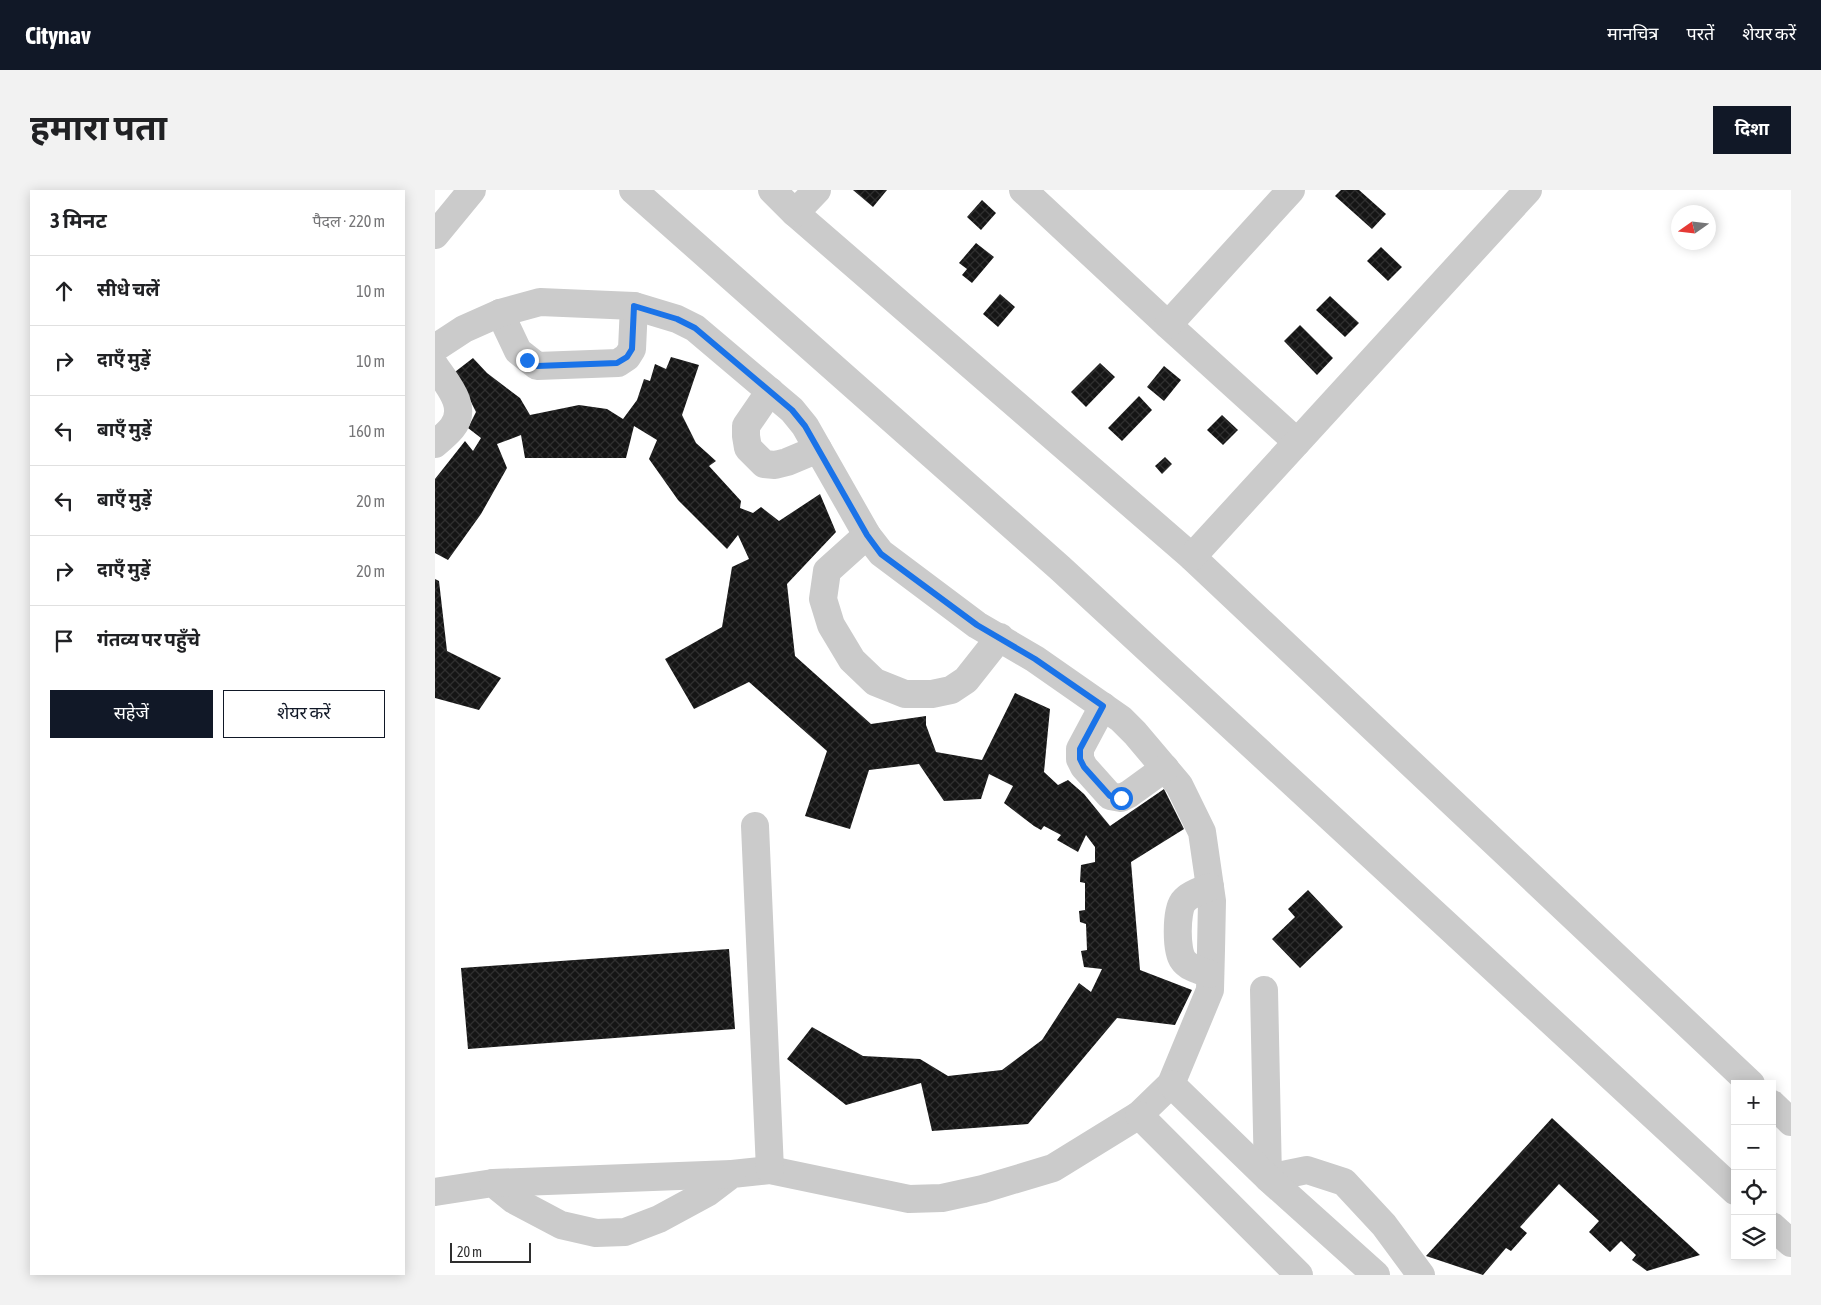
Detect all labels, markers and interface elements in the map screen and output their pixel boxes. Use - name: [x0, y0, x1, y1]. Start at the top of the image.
- text: Citynav: [25, 22, 91, 49]
- text: मानचित्र: [1607, 23, 1658, 44]
- text: परतें: [1686, 23, 1714, 44]
- text: शेयर करें: [1742, 23, 1796, 44]
- button: दिशा: [1713, 106, 1791, 154]
- text: हमारा पता: [30, 107, 167, 147]
- north arrow: [1671, 205, 1716, 250]
- text: 3 मिनट: [50, 208, 107, 232]
- text: पैदल · 220 m: [312, 212, 385, 230]
- icon: ahead: [50, 277, 78, 305]
- text: सीधे चलें: [97, 278, 160, 300]
- text: 10 m: [356, 282, 385, 300]
- icon: right: [50, 347, 78, 375]
- text: दाएँ मुड़ें: [97, 348, 151, 370]
- route end: [516, 349, 539, 372]
- text: 10 m: [356, 352, 385, 370]
- icon: left: [50, 417, 78, 445]
- text: बाएँ मुड़ें: [97, 418, 152, 440]
- text: 160 m: [349, 422, 385, 440]
- icon: left: [50, 487, 78, 515]
- text: बाएँ मुड़ें: [97, 488, 152, 510]
- text: 20 m: [356, 492, 385, 510]
- icon: right: [50, 557, 78, 585]
- text: दाएँ मुड़ें: [97, 558, 151, 580]
- text: 20 m: [356, 562, 385, 580]
- icon: arrive: [50, 627, 78, 655]
- text: गंतव्य पर पहुँचे: [97, 628, 200, 650]
- button: सहेजें: [50, 690, 213, 738]
- button: शेयर करें: [223, 690, 385, 738]
- route start: [1110, 787, 1133, 810]
- map controls: [1731, 1080, 1776, 1260]
- button: +: [1731, 1080, 1776, 1125]
- button: −: [1731, 1125, 1776, 1170]
- button: locate: [1731, 1170, 1776, 1215]
- button: layers: [1731, 1215, 1776, 1260]
- scale bar: [450, 1240, 531, 1263]
- text: 20 m: [457, 1244, 482, 1260]

